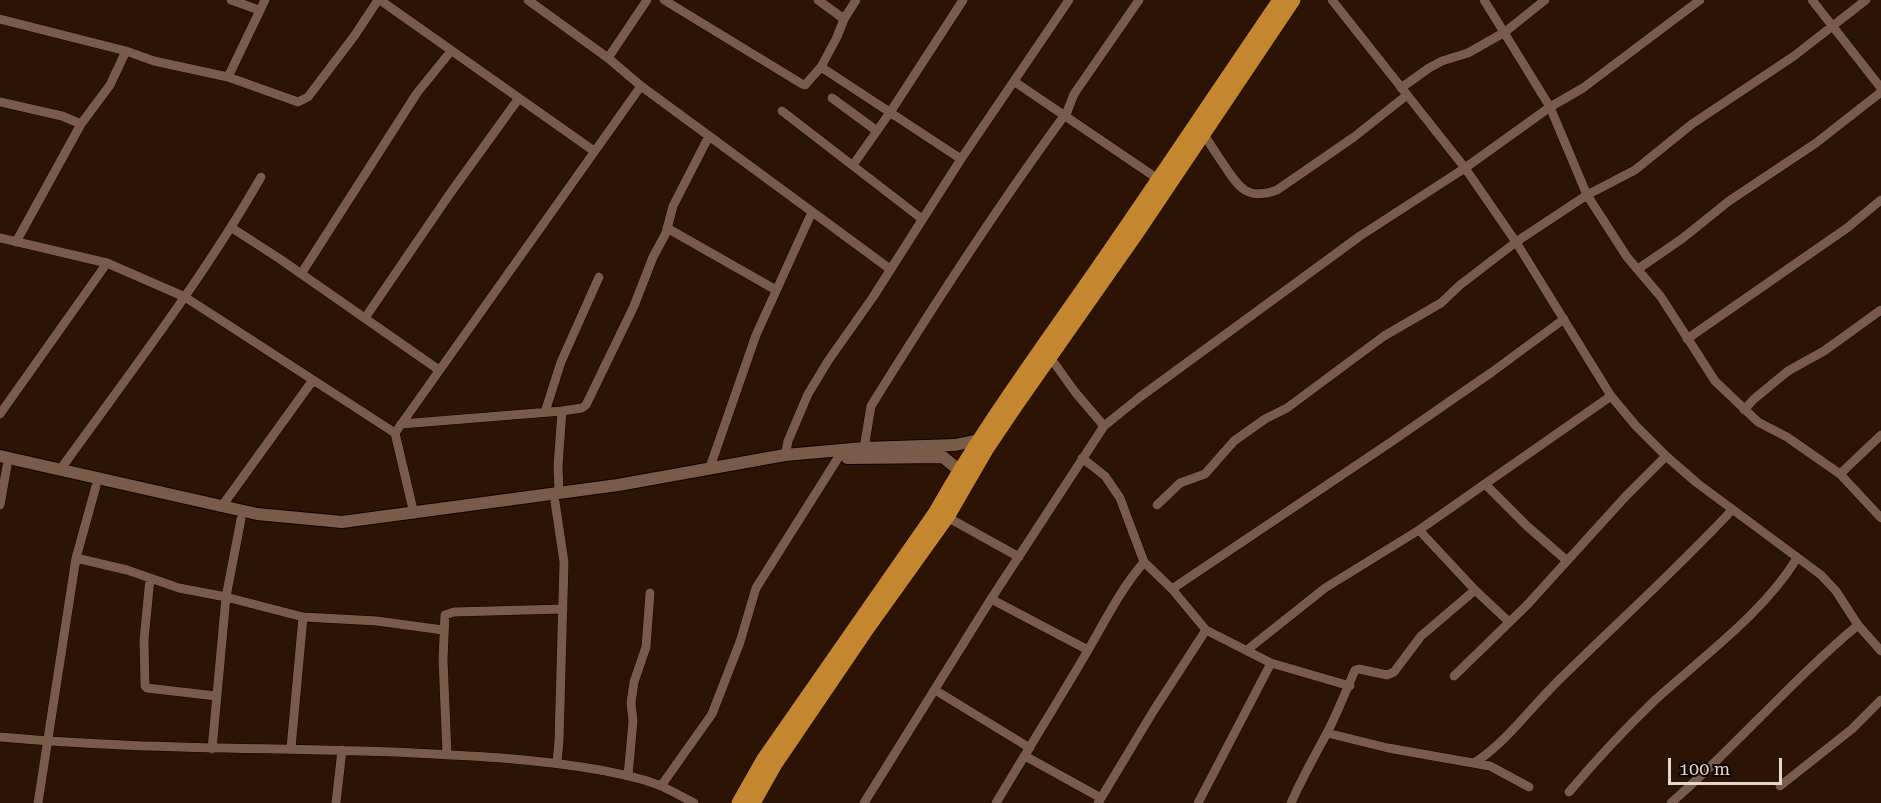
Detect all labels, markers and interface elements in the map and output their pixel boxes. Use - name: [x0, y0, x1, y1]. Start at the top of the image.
- scale bar: [1671, 746, 1785, 784]
- text: 100 m: [1679, 758, 1730, 779]

